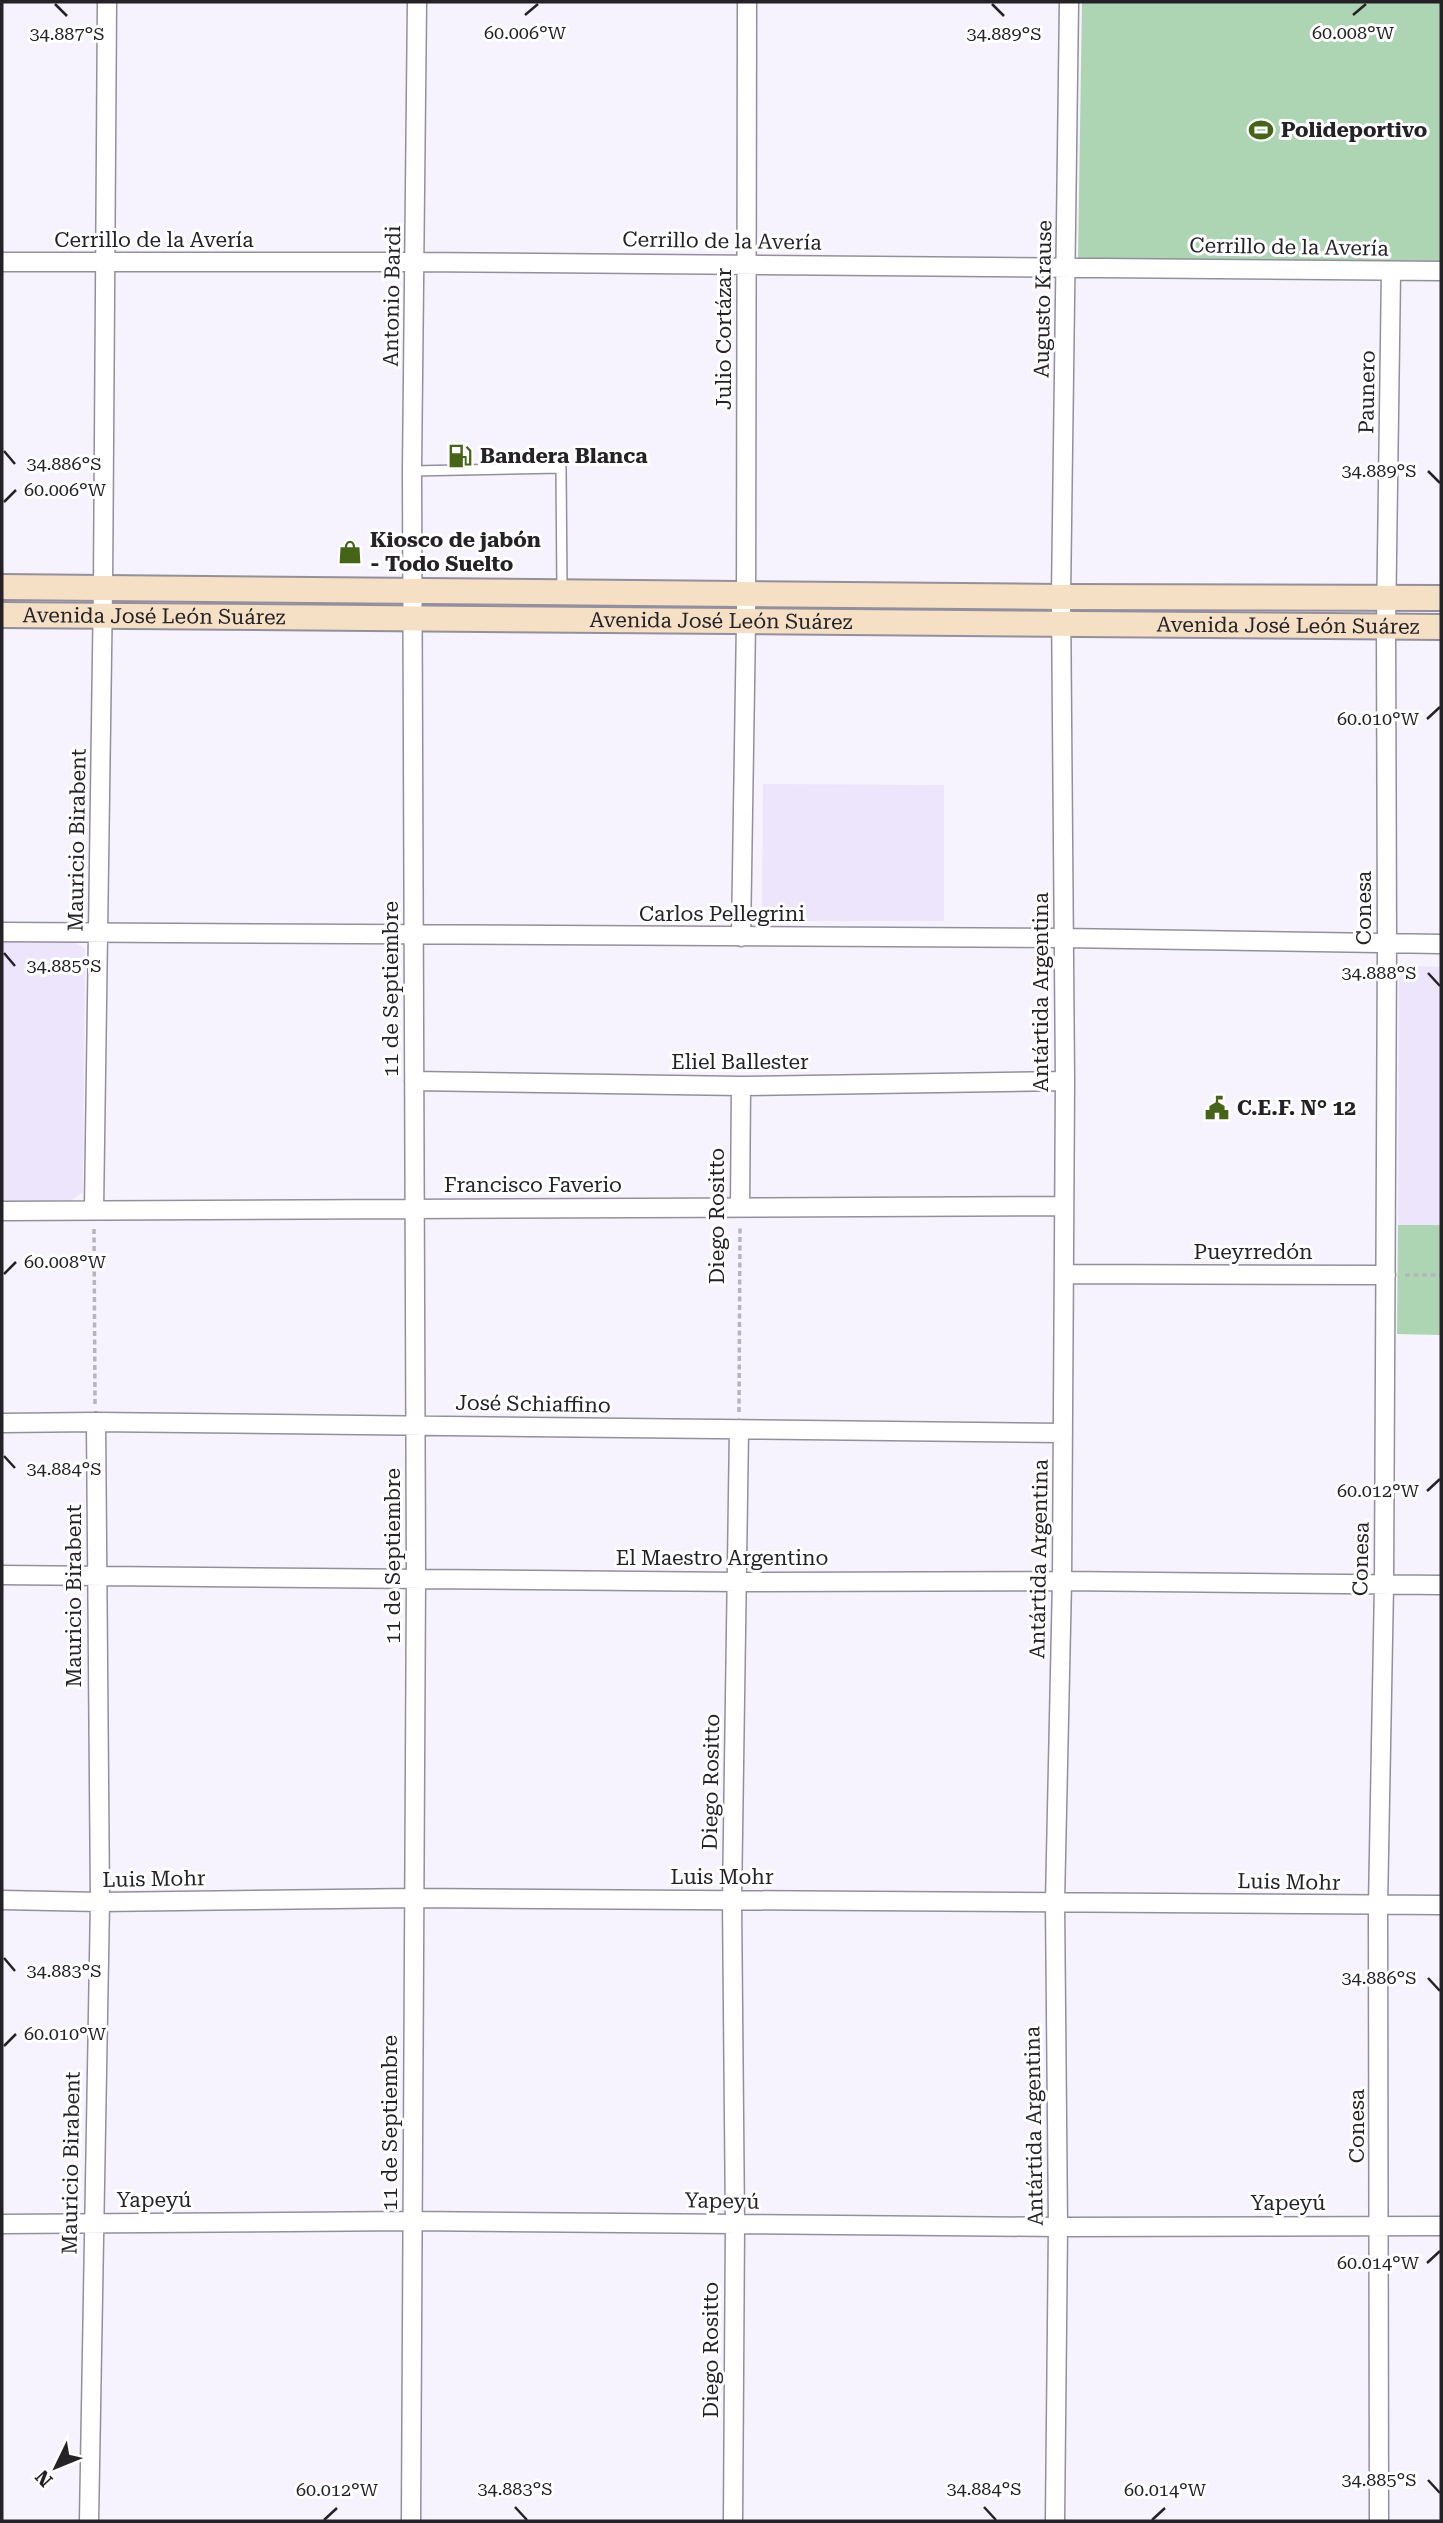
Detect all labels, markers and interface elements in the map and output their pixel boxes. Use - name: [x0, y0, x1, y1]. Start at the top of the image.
- text: 60.006°W: [484, 22, 567, 43]
- text: 60.008°W: [1312, 22, 1395, 43]
- text: 34.887°S: [30, 23, 105, 44]
- text: 34.889°S: [967, 23, 1042, 44]
- sports icon: Polideportivo: [1247, 116, 1275, 144]
- place label: Polideportivo: [1281, 118, 1427, 142]
- street label: Augusto Krause: [1030, 220, 1056, 378]
- street label: Antonio Bardi: [379, 225, 405, 367]
- street label: Cerrillo de la Avería: [622, 227, 822, 255]
- street label: Cerrillo de la Avería: [54, 228, 254, 252]
- street label: Cerrillo de la Avería: [1189, 233, 1389, 261]
- street label: Julio Cortázar: [712, 268, 736, 410]
- street label: Paunero: [1354, 350, 1380, 434]
- fuel station icon: Bandera Blanca: [446, 442, 474, 470]
- place label: Bandera Blanca: [480, 444, 648, 468]
- text: 34.886°S: [27, 453, 102, 474]
- text: 34.889°S: [1342, 460, 1417, 481]
- text: 60.006°W: [24, 479, 107, 500]
- place label: Kiosco de jabón - Todo Suelto: [370, 528, 541, 576]
- shop icon: Kiosco de jabón - Todo Suelto: [336, 538, 364, 566]
- street label: Avenida José León Suárez: [22, 603, 286, 629]
- street label: Avenida José León Suárez: [589, 608, 853, 634]
- street label: Avenida José León Suárez: [1156, 613, 1420, 639]
- text: 60.010°W: [1337, 708, 1420, 729]
- street label: Mauricio Birabent: [63, 748, 91, 932]
- street label: Conesa: [1352, 870, 1376, 945]
- street label: Antártida Argentina: [1029, 891, 1053, 1092]
- street label: 11 de Septiembre: [379, 901, 403, 1077]
- street label: Carlos Pellegrini: [639, 902, 805, 926]
- text: 34.885°S: [27, 955, 102, 976]
- text: 34.888°S: [1342, 962, 1417, 983]
- street label: Eliel Ballester: [671, 1050, 809, 1074]
- public building icon: C.E.F. N° 12: [1203, 1094, 1231, 1122]
- place label: C.E.F. N° 12: [1237, 1096, 1356, 1120]
- street label: Diego Rositto: [705, 1148, 729, 1284]
- street label: Francisco Faverio: [444, 1173, 622, 1197]
- street label: Pueyrredón: [1193, 1240, 1313, 1264]
- text: 60.008°W: [24, 1251, 107, 1272]
- street label: José Schiaffino: [455, 1391, 611, 1417]
- text: 34.884°S: [27, 1458, 102, 1479]
- street label: Antártida Argentina: [1025, 1458, 1053, 1659]
- street label: 11 de Septiembre: [381, 1468, 405, 1644]
- text: 60.012°W: [1337, 1480, 1420, 1501]
- street label: Mauricio Birabent: [62, 1504, 86, 1688]
- street label: Conesa: [1348, 1521, 1374, 1596]
- street label: El Maestro Argentino: [616, 1546, 828, 1570]
- street label: Diego Rositto: [698, 1714, 724, 1850]
- street label: Luis Mohr: [670, 1865, 774, 1889]
- street label: Luis Mohr: [102, 1866, 206, 1892]
- street label: Luis Mohr: [1237, 1869, 1341, 1895]
- text: 34.883°S: [27, 1960, 102, 1981]
- text: 34.886°S: [1342, 1967, 1417, 1988]
- text: 60.010°W: [24, 2023, 107, 2044]
- street label: Antártida Argentina: [1020, 2025, 1048, 2226]
- street label: 11 de Septiembre: [378, 2035, 402, 2211]
- street label: Mauricio Birabent: [57, 2071, 85, 2255]
- street label: Conesa: [1345, 2088, 1369, 2163]
- street label: Yapeyú: [117, 2188, 191, 2212]
- street label: Yapeyú: [684, 2188, 760, 2214]
- street label: Yapeyú: [1251, 2191, 1325, 2215]
- text: 60.014°W: [1337, 2252, 1420, 2273]
- street label: Diego Rositto: [699, 2282, 723, 2418]
- north arrow: [21, 2432, 91, 2502]
- text: N: [30, 2465, 57, 2491]
- text: 34.885°S: [1342, 2469, 1417, 2490]
- text: 34.883°S: [478, 2478, 553, 2499]
- text: 34.884°S: [947, 2478, 1022, 2499]
- text: 60.012°W: [296, 2479, 379, 2500]
- text: 60.014°W: [1124, 2479, 1207, 2500]

